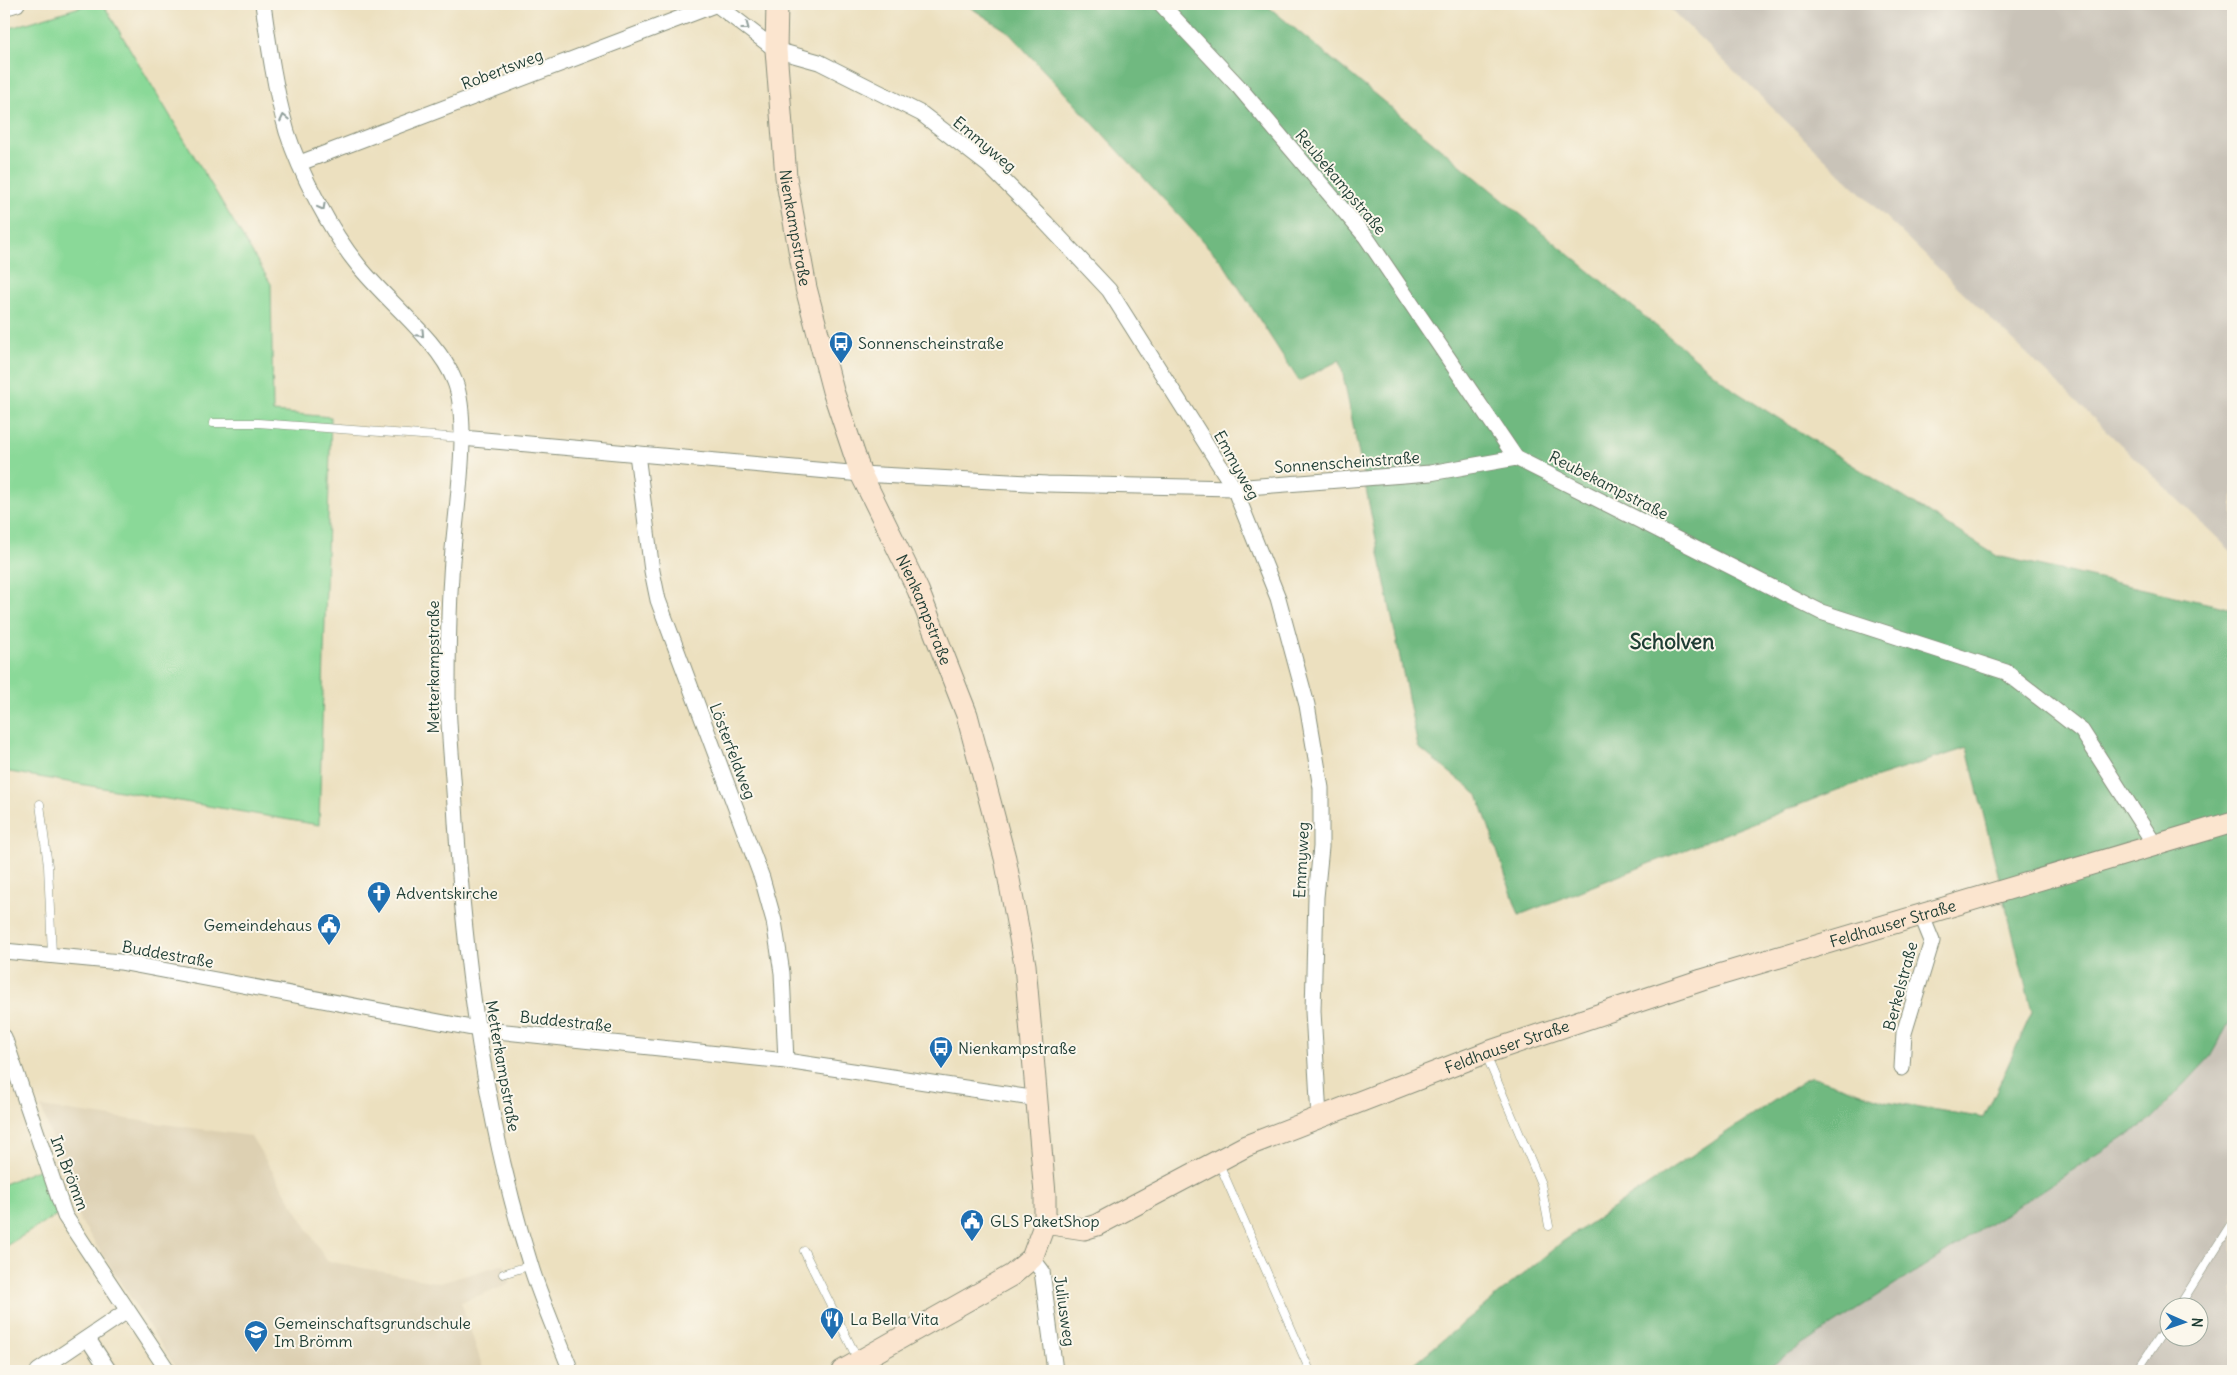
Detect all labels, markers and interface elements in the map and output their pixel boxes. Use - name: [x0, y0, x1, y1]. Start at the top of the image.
- one-way arrow: [740, 21, 750, 30]
- street label: Robertsweg: [458, 44, 546, 94]
- street label: Emmyweg: [949, 112, 1021, 176]
- one-way arrow: [279, 113, 290, 122]
- street label: Reubekampstraße: [1291, 125, 1391, 239]
- street label: Nienkampstraße: [775, 169, 815, 288]
- one-way arrow: [316, 202, 326, 211]
- one-way arrow: [415, 329, 424, 338]
- bus stop icon: Sonnenscheinstraße: [828, 330, 854, 364]
- place label: Sonnenscheinstraße: [858, 333, 1004, 353]
- street label: Emmyweg: [1210, 427, 1264, 503]
- street label: Reubekampstraße: [1546, 446, 1672, 524]
- street label: Sonnenscheinstraße: [1274, 447, 1420, 477]
- street label: Nienkampstraße: [892, 551, 956, 668]
- street label: Metterkampstraße: [423, 600, 443, 734]
- district label: Scholven: [1630, 628, 1714, 655]
- street label: Lösterfeldweg: [705, 700, 761, 802]
- street label: Emmyweg: [1289, 821, 1313, 899]
- church icon: Adventskirche: [366, 880, 392, 914]
- place label: Adventskirche: [396, 883, 498, 903]
- street label: Feldhauser Straße: [1827, 895, 1958, 951]
- public building icon: Gemeindehaus: [316, 912, 342, 946]
- place label: Gemeindehaus: [203, 915, 312, 935]
- street label: Buddestraße: [121, 936, 215, 972]
- street label: Berkelstraße: [1879, 939, 1921, 1033]
- street label: Metterkampstraße: [482, 999, 524, 1133]
- street label: Buddestraße: [519, 1006, 613, 1036]
- street label: Feldhauser Straße: [1442, 1015, 1572, 1078]
- bus stop icon: Nienkampstraße: [928, 1035, 954, 1069]
- place label: Nienkampstraße: [958, 1038, 1076, 1058]
- street label: Im Brömm: [47, 1133, 93, 1213]
- public building icon: GLS PaketShop: [959, 1208, 985, 1242]
- place label: GLS PaketShop: [990, 1211, 1100, 1231]
- street label: Juliusweg: [1050, 1274, 1080, 1348]
- north arrow: [2160, 1298, 2210, 1348]
- restaurant icon: La Bella Vita: [819, 1306, 845, 1340]
- place label: La Bella Vita: [850, 1309, 939, 1329]
- place label: Gemeinschaftsgrundschule Im Brömm: [274, 1313, 471, 1351]
- text: N: [2188, 1317, 2206, 1328]
- school or university icon: Gemeinschaftsgrundschule Im Brömm: [243, 1319, 269, 1353]

